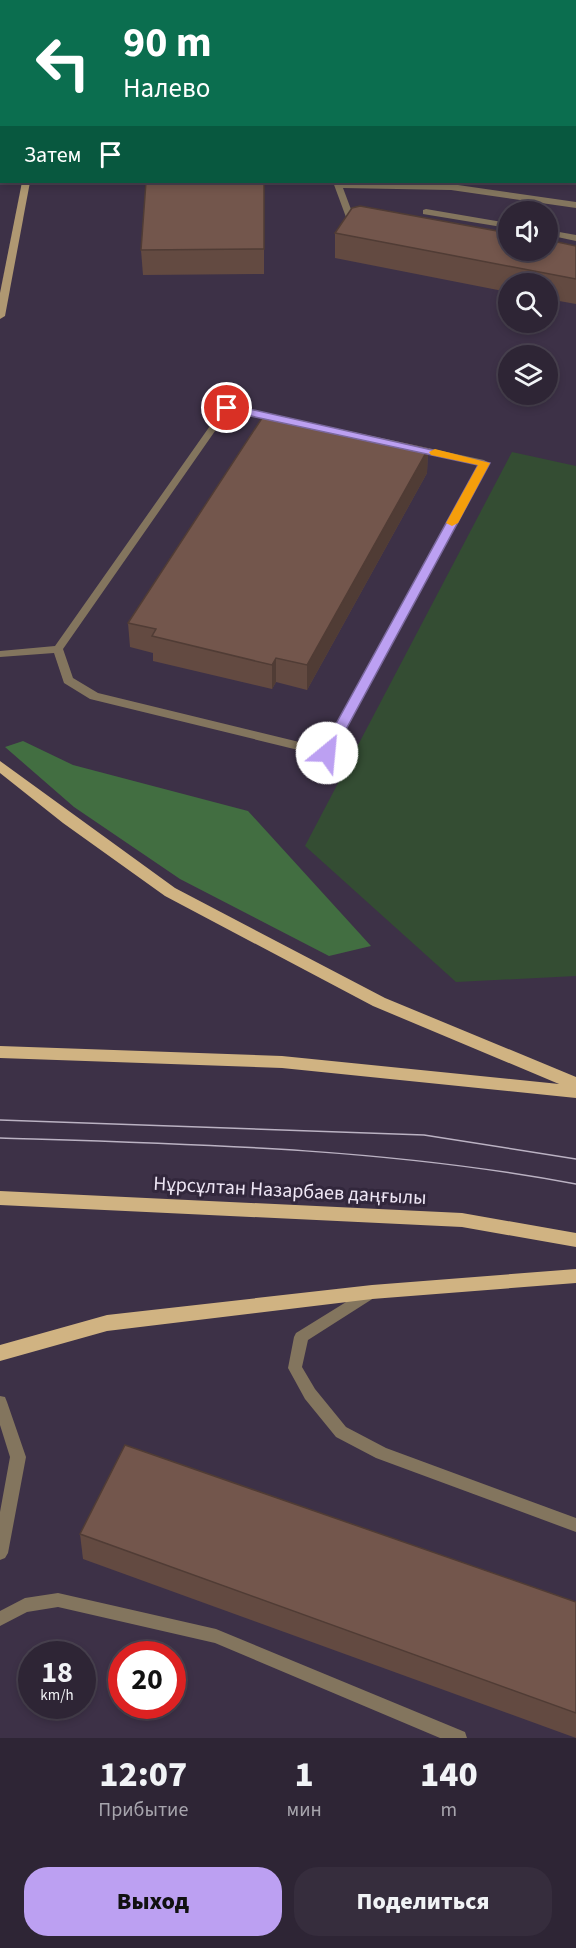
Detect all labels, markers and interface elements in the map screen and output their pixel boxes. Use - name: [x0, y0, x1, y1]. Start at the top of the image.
- text: 90 m: [123, 13, 212, 73]
- icon: left: [24, 24, 102, 102]
- text: Налево: [123, 69, 210, 108]
- icon: arrive: [94, 138, 127, 171]
- text: Затем: [24, 139, 82, 171]
- map controls: [498, 201, 558, 405]
- button: sound: [498, 201, 558, 261]
- button: search: [498, 273, 558, 333]
- button: layers: [498, 345, 558, 405]
- pin: [201, 382, 252, 433]
- icon: arrive: [210, 391, 243, 424]
- position arrow: [295, 721, 359, 785]
- street label: Нұрсұлтан Назарбаев даңғылы: [153, 1170, 427, 1212]
- speed limit sign: 20: [108, 1641, 186, 1719]
- text: 18: [41, 1651, 73, 1694]
- text: km/h: [40, 1685, 74, 1706]
- text: 12:07: [99, 1749, 187, 1800]
- text: 1: [295, 1749, 314, 1800]
- text: 140: [420, 1749, 478, 1800]
- text: Прибытие: [98, 1796, 188, 1824]
- text: мин: [287, 1796, 322, 1824]
- text: m: [441, 1796, 457, 1824]
- button: Выход: [24, 1867, 282, 1936]
- button: Поделиться: [294, 1867, 552, 1936]

